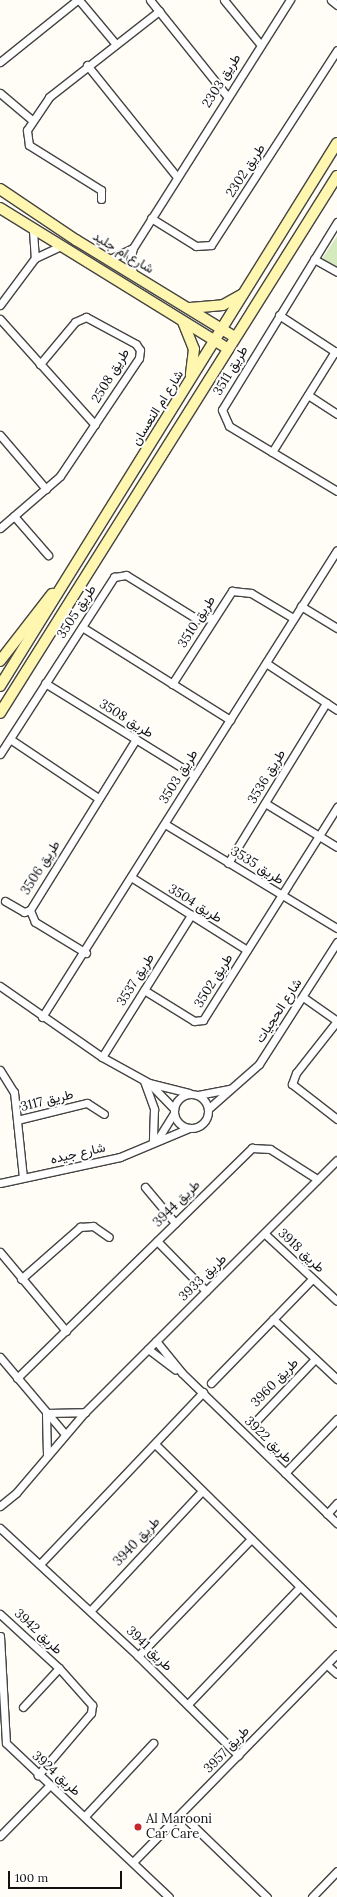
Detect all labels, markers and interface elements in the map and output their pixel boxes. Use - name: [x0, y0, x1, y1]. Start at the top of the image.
- street label: طريق 2303: [199, 51, 245, 111]
- street label: طريق 2302: [223, 142, 269, 200]
- street label: شارع ام جليد: [90, 229, 156, 277]
- street label: طريق 3511: [210, 344, 252, 398]
- street label: طريق 2508: [89, 346, 133, 406]
- street label: شارع ام النعسان: [129, 368, 187, 448]
- street label: طريق 3505: [54, 582, 100, 642]
- street label: طريق 3510: [175, 593, 219, 651]
- street label: طريق 3508: [96, 696, 156, 742]
- street label: طريق 3503: [156, 747, 202, 807]
- street label: طريق 3536: [245, 747, 289, 807]
- street label: طريق 3506: [18, 838, 64, 898]
- street label: طريق 3535: [228, 844, 286, 888]
- street label: طريق 3504: [165, 881, 225, 927]
- street label: طريق 3537: [114, 951, 158, 1009]
- street label: طريق 3502: [191, 951, 237, 1011]
- street label: شارع الحجيات: [252, 976, 306, 1046]
- street label: طريق 3117: [19, 1087, 75, 1115]
- street label: شارع جيده: [49, 1140, 107, 1168]
- street label: طريق 3944: [150, 1177, 204, 1231]
- street label: طريق 3918: [275, 1226, 327, 1276]
- street label: طريق 3933: [176, 1251, 230, 1305]
- street label: طريق 3960: [248, 1356, 302, 1410]
- street label: طريق 3922: [241, 1414, 295, 1466]
- street label: طريق 3940: [111, 1514, 163, 1570]
- street label: طريق 3942: [11, 1606, 65, 1658]
- street label: طريق 3941: [123, 1623, 175, 1675]
- street label: طريق 3957: [201, 1723, 253, 1777]
- street label: طريق 3924: [29, 1748, 83, 1800]
- place label: Al Marooni Car Care: [146, 1812, 212, 1843]
- marker: Al Marooni Car Care: [133, 1822, 143, 1832]
- scale bar: [10, 1863, 124, 1889]
- text: 100 m: [15, 1870, 48, 1885]

